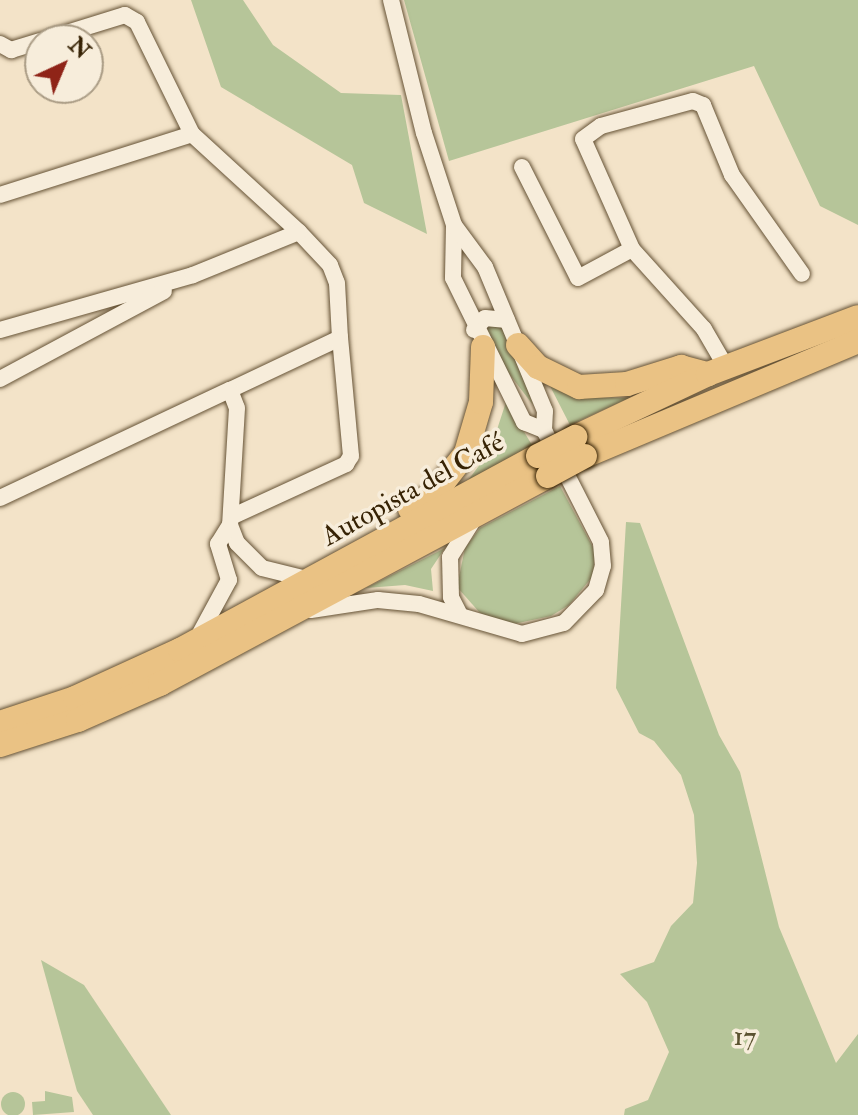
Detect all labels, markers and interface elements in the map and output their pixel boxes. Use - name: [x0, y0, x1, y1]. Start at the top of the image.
- north arrow: [24, 24, 104, 104]
- text: N: [62, 31, 96, 65]
- street label: Autopista del Café: [316, 426, 510, 554]
- park label: 17: [733, 1020, 757, 1054]

